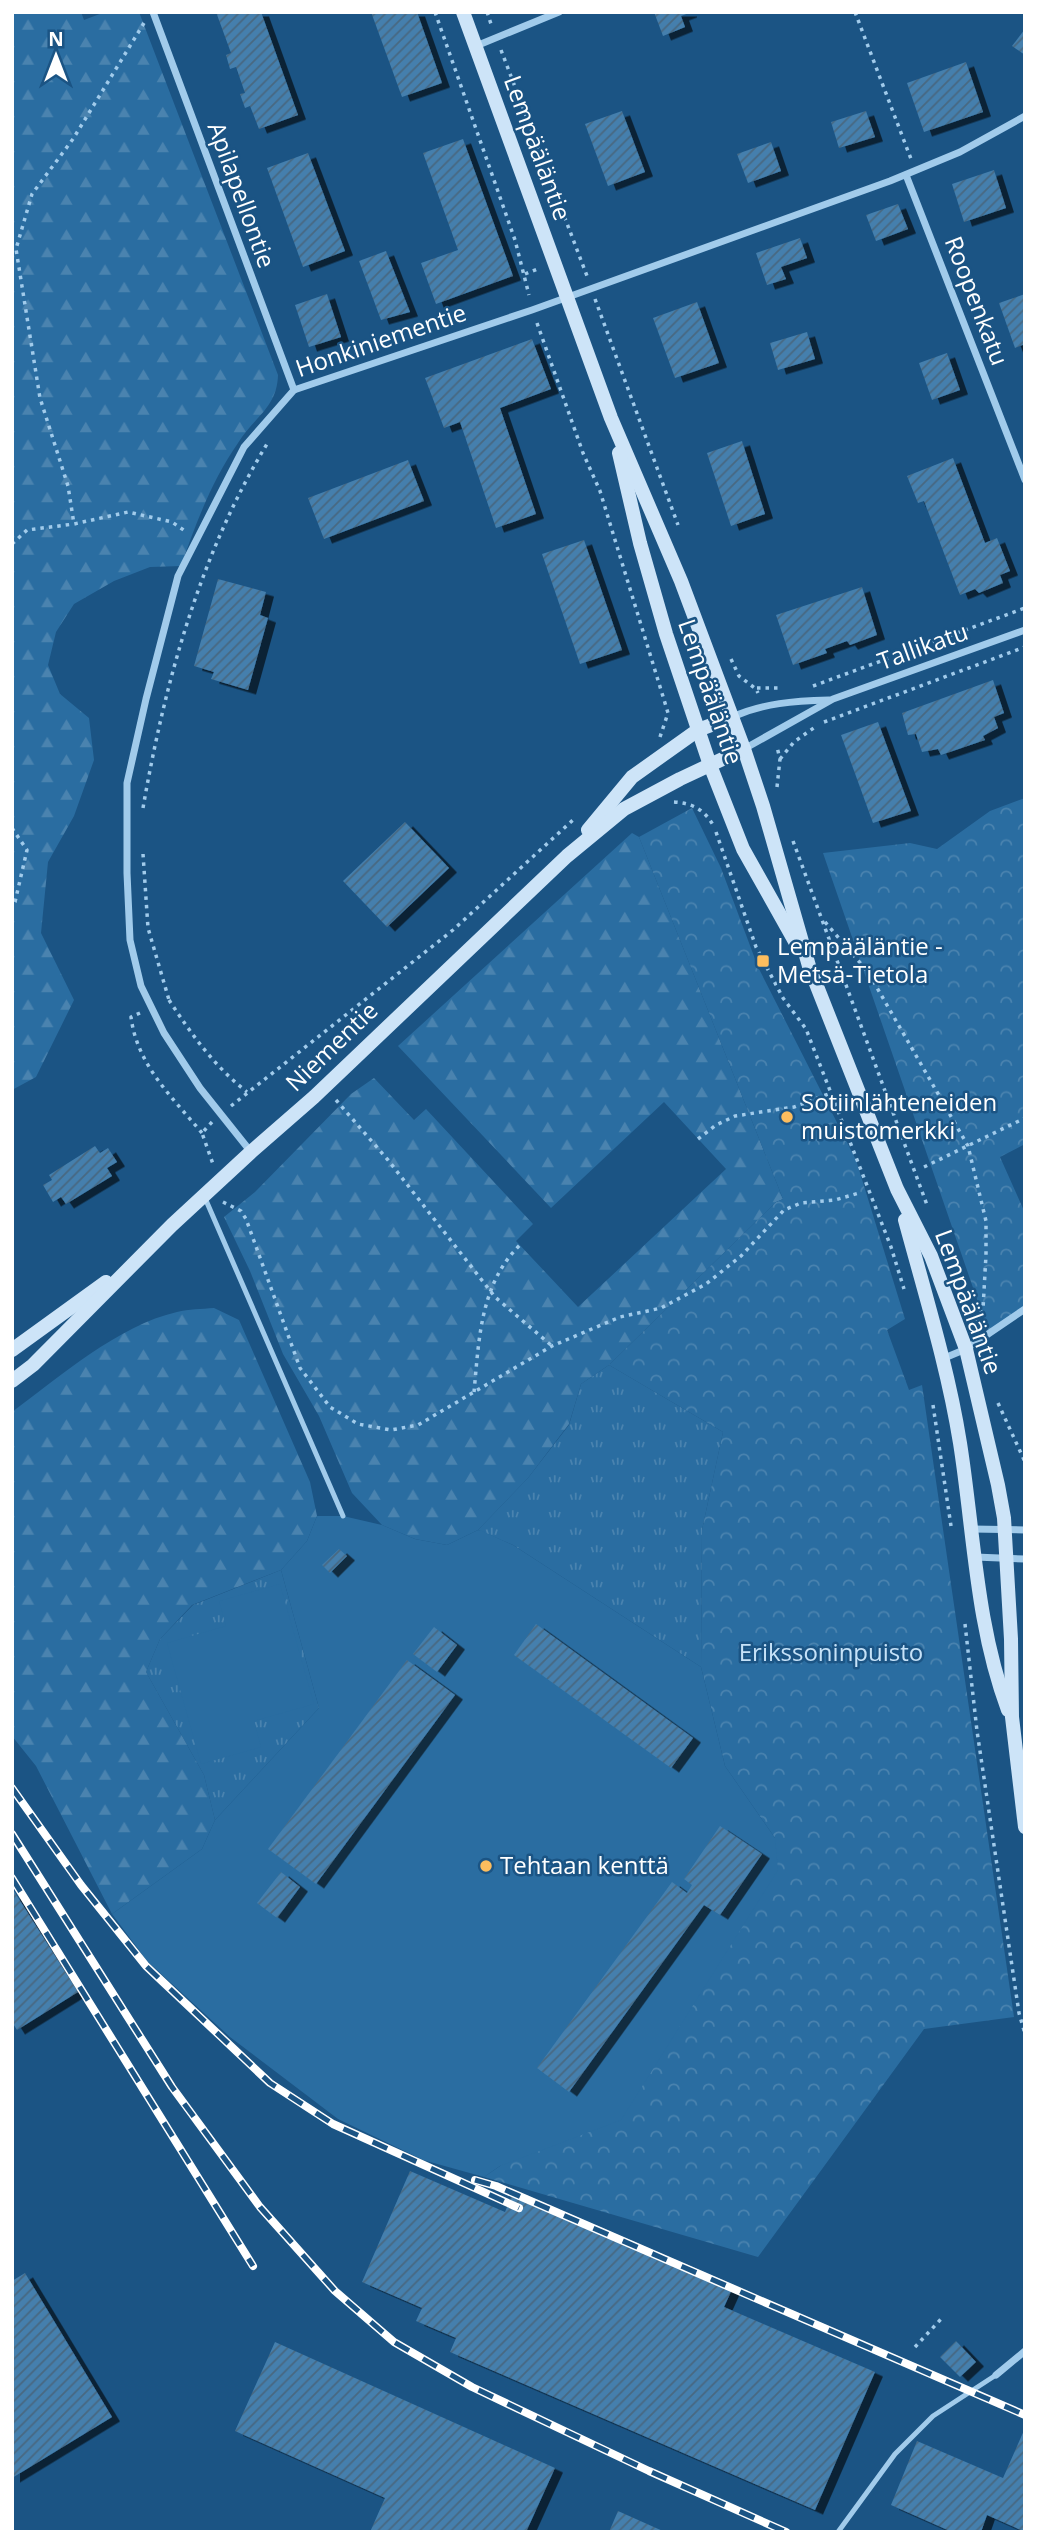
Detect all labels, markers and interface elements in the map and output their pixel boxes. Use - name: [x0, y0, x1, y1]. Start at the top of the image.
- north arrow: [21, 21, 91, 91]
- text: N: [48, 26, 64, 52]
- street label: Lempääläntie: [497, 71, 580, 224]
- street label: Apilapellontie: [201, 117, 284, 272]
- street label: Roopenkatu: [938, 231, 1017, 370]
- street label: Honkiniementie: [291, 295, 470, 384]
- street label: Lempääläntie: [671, 614, 752, 769]
- street label: Tallikatu: [873, 614, 972, 677]
- place label: Lempääläntie - Metsä-Tietola: [777, 929, 943, 990]
- marker: Lempääläntie - Metsä-Tietola: [755, 953, 771, 969]
- street label: Niementie: [278, 994, 384, 1098]
- place label: Sotiinlähteneiden muistomerkki: [801, 1085, 997, 1146]
- marker: Sotiinlähteneiden muistomerkki: [779, 1109, 795, 1125]
- street label: Lempääläntie: [928, 1225, 1011, 1378]
- park label: Erikssoninpuisto: [739, 1635, 923, 1668]
- place label: Tehtaan kenttä: [500, 1848, 669, 1881]
- marker: Tehtaan kenttä: [478, 1858, 494, 1874]

